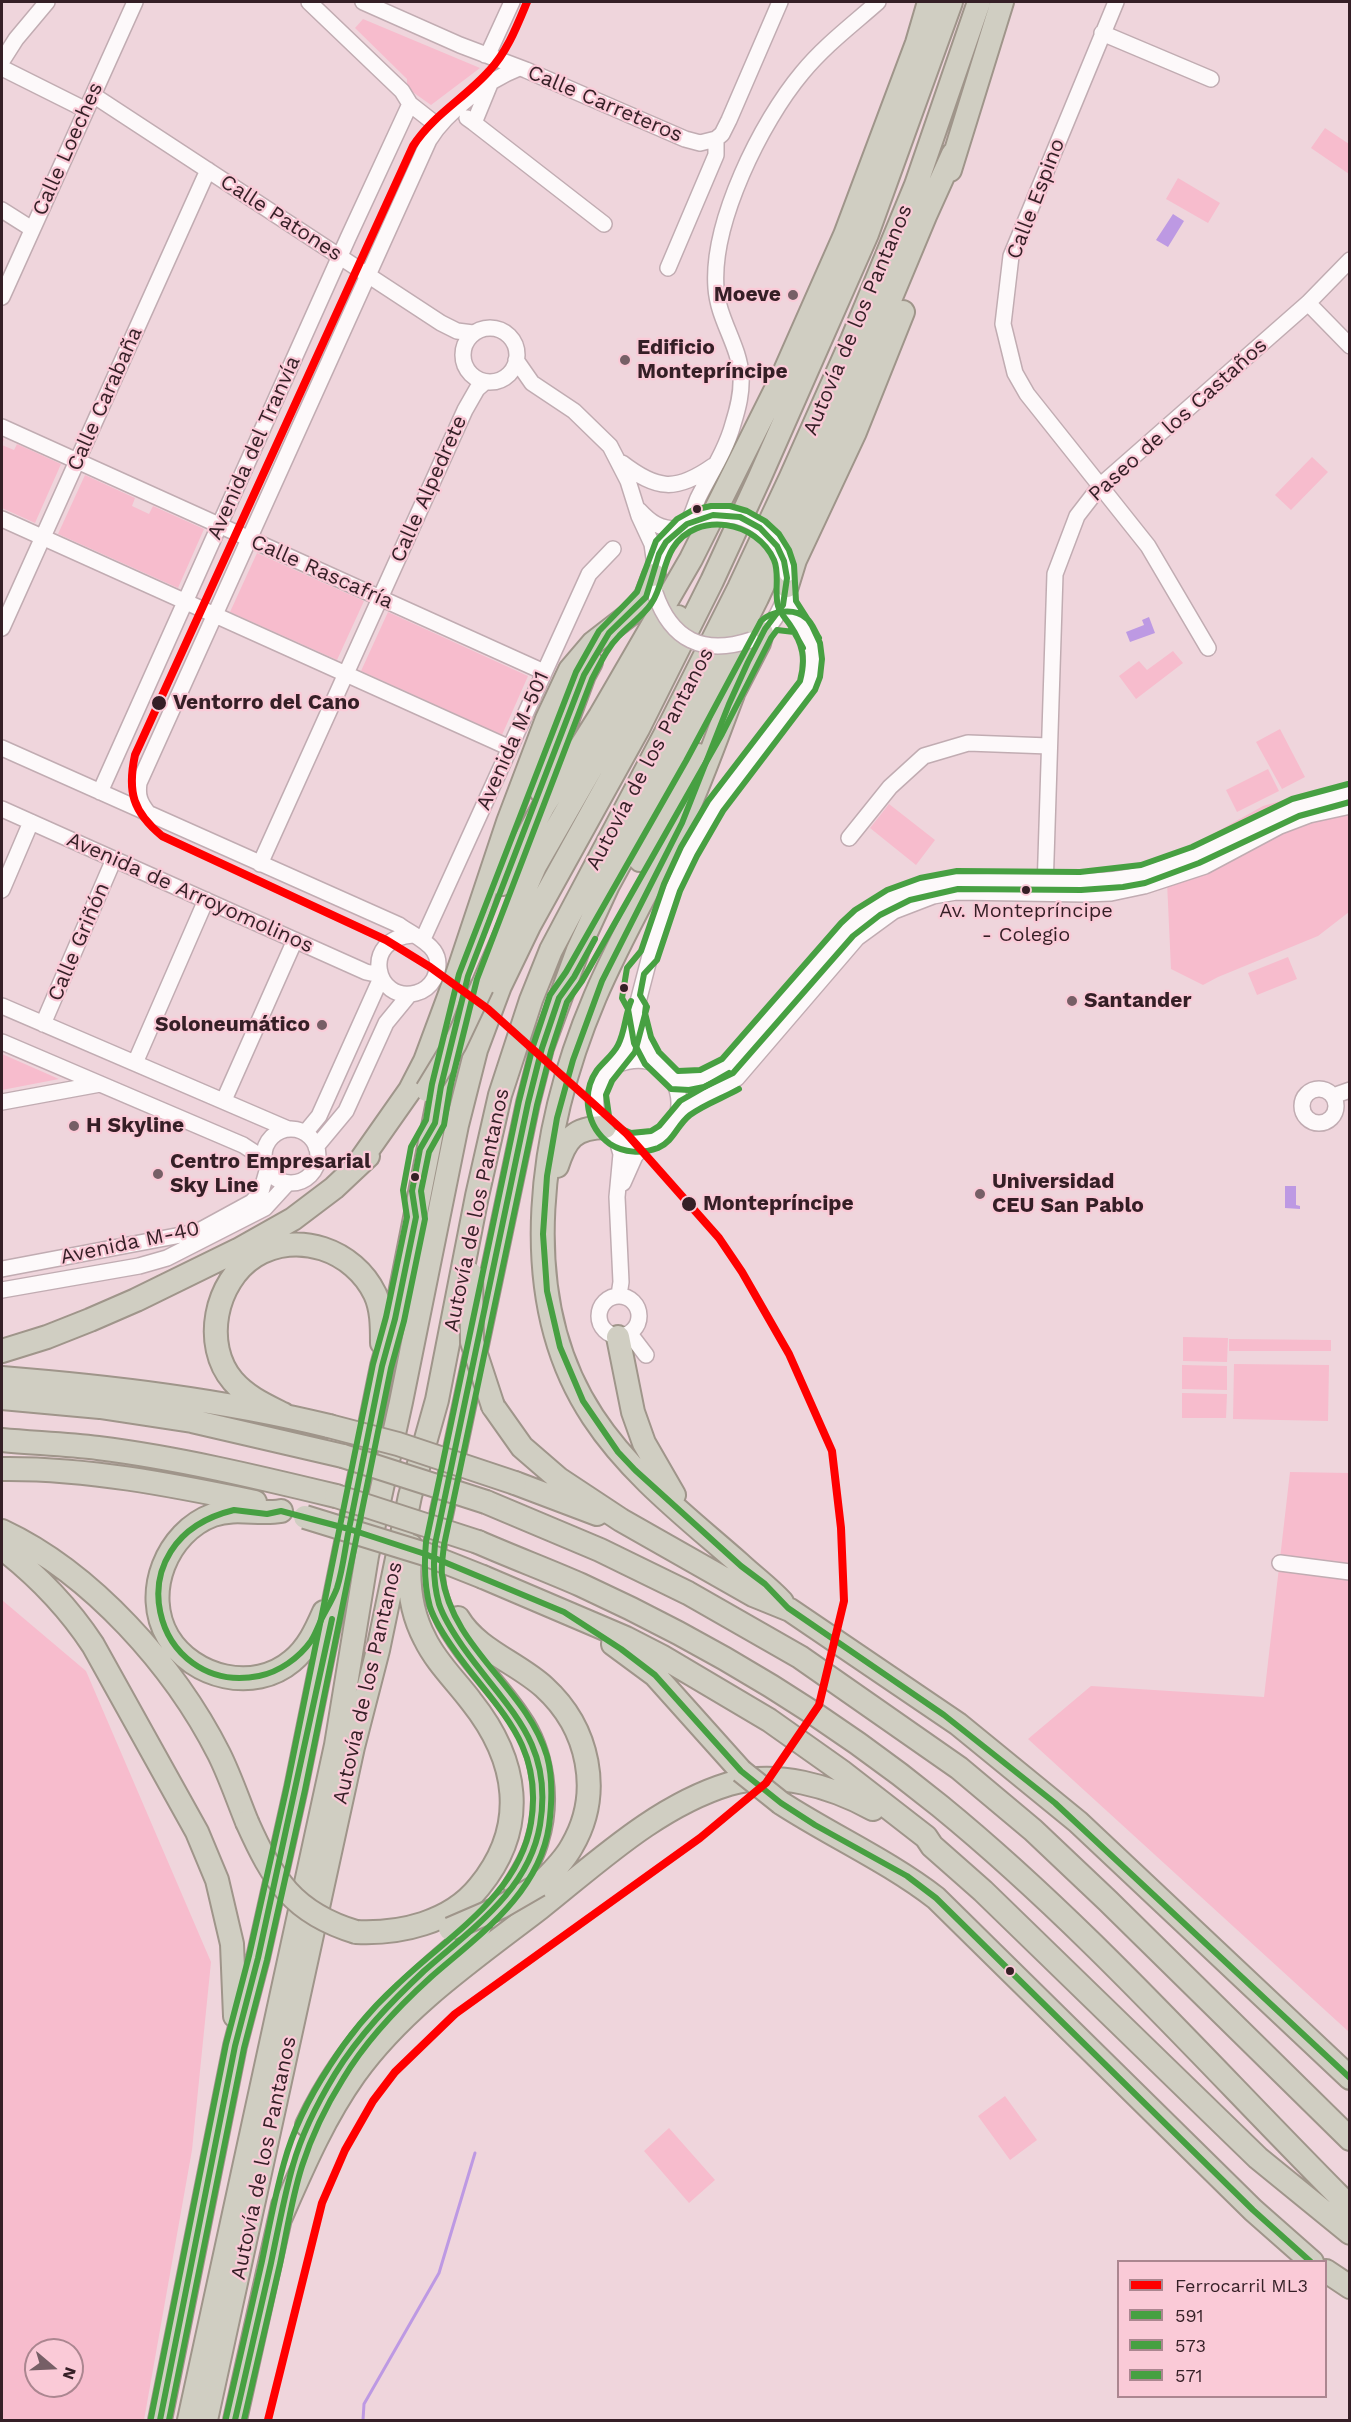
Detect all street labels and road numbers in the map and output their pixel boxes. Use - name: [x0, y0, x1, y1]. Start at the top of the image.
- street label: Calle Carreteros: [524, 60, 686, 148]
- street label: Calle Loeches: [27, 78, 109, 220]
- street label: Calle Espino: [1001, 135, 1071, 263]
- street label: Calle Patones: [215, 169, 347, 267]
- street label: Autovía de los Pantanos: [798, 201, 918, 439]
- street label: Calle Carabaña: [62, 323, 148, 475]
- street label: Paseo de los Castaños: [1083, 333, 1273, 507]
- street label: Avenida del Tranvía: [202, 352, 306, 544]
- street label: Calle Alpedrete: [385, 412, 473, 566]
- street label: Calle Rascafría: [247, 529, 397, 615]
- street label: Autovía de los Pantanos: [581, 644, 719, 874]
- street label: Avenida M-501: [471, 668, 555, 814]
- street label: Avenida de Arroyomolinos: [63, 827, 317, 959]
- street label: Calle Griñón: [43, 879, 115, 1005]
- street label: Autovía de los Pantanos: [439, 1086, 515, 1334]
- street label: Avenida M-40: [58, 1216, 202, 1270]
- street label: Autovía de los Pantanos: [328, 1559, 408, 1807]
- street label: Autovía de los Pantanos: [226, 2034, 302, 2282]

